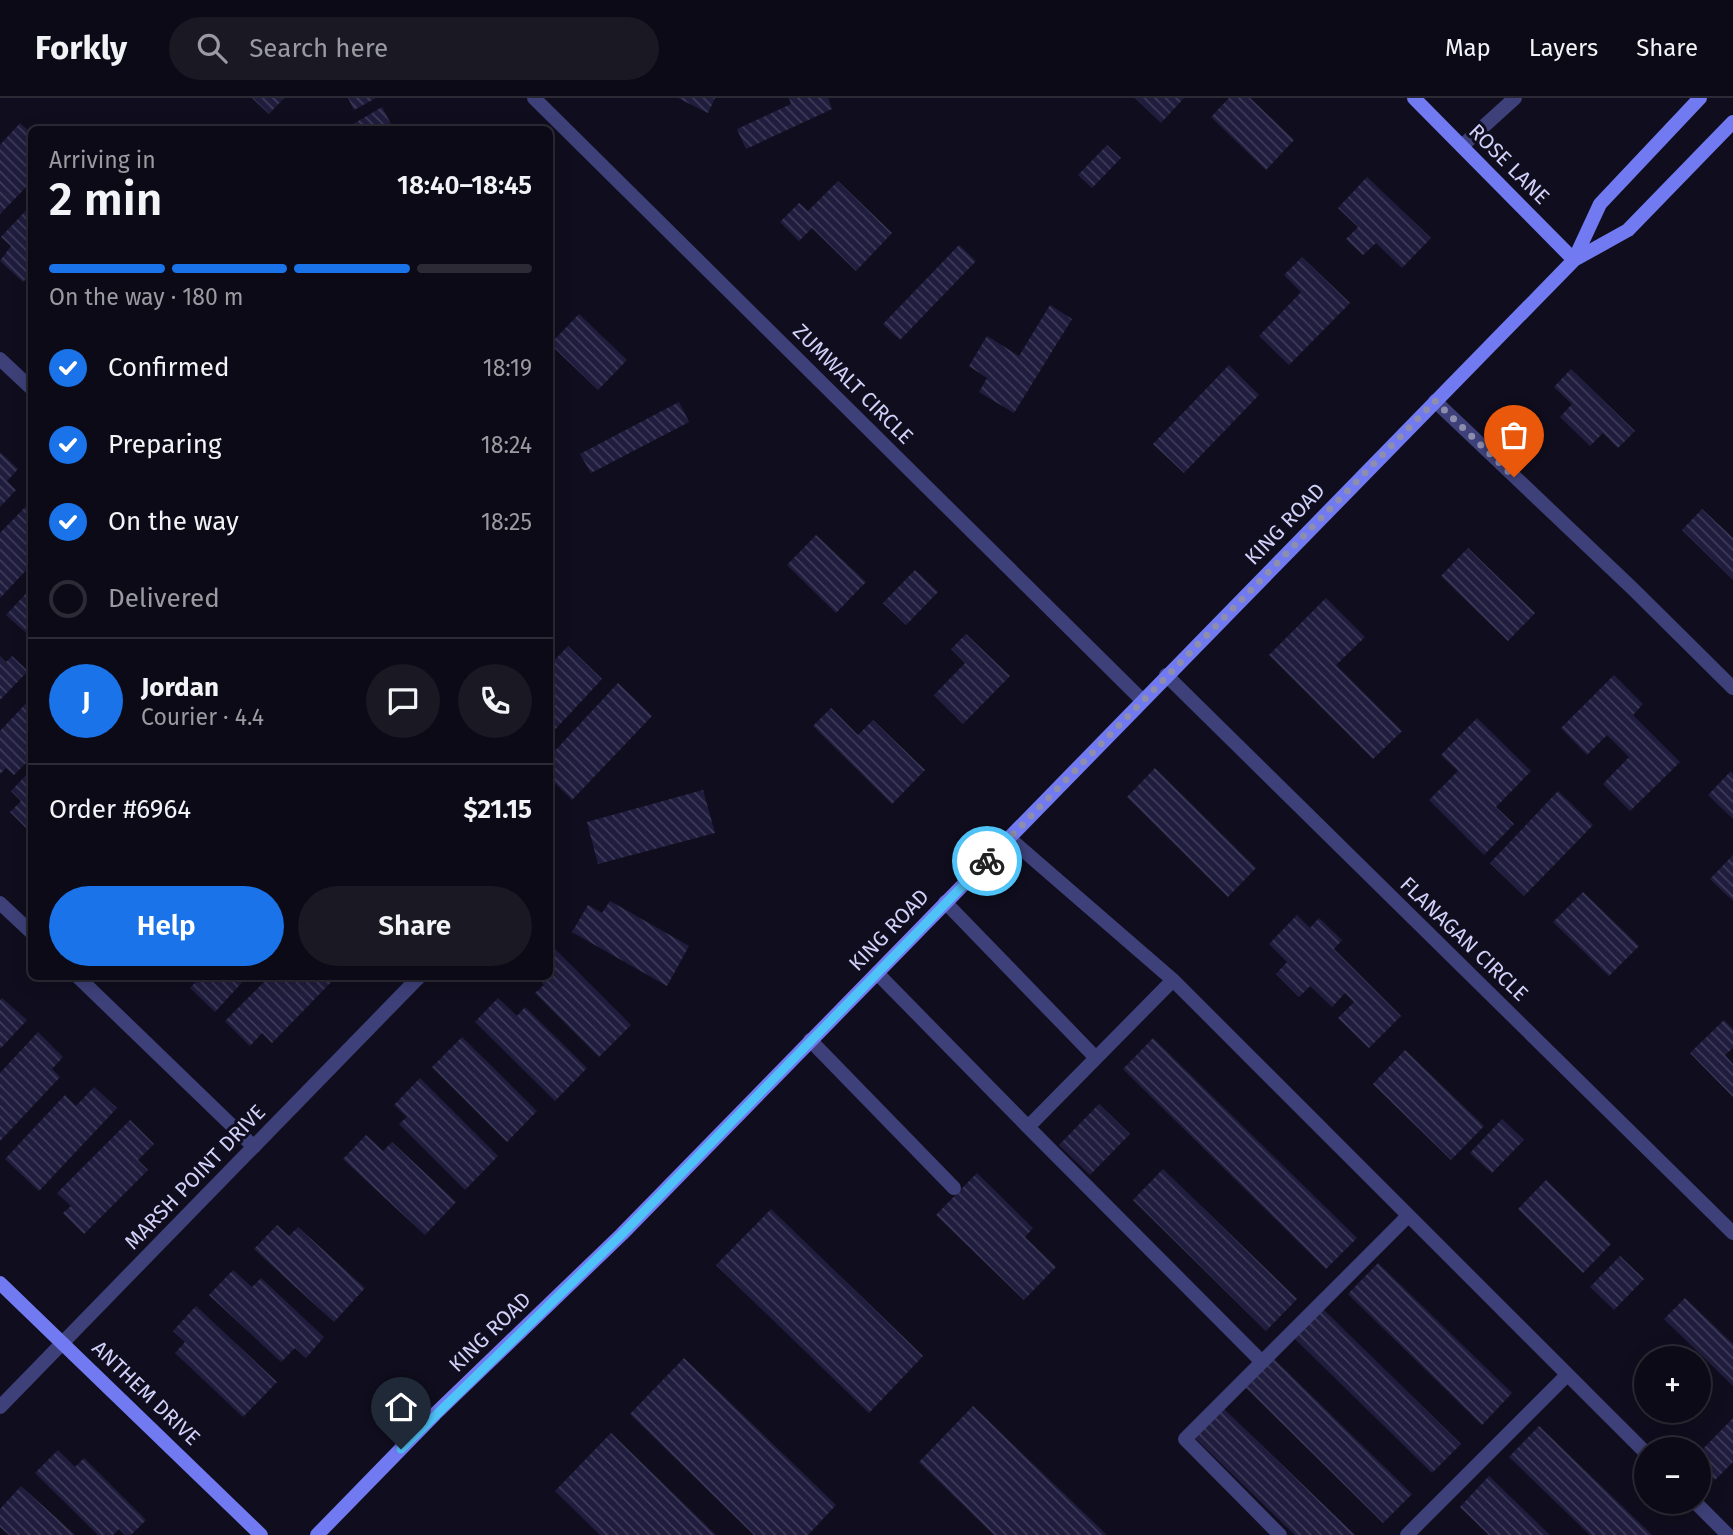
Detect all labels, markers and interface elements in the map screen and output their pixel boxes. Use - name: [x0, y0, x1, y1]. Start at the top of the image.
- search box: [169, 17, 659, 80]
- text: Forkly: [35, 28, 127, 68]
- icon: search: [193, 29, 231, 67]
- text: Search here: [249, 33, 388, 64]
- text: Map: [1445, 34, 1491, 62]
- text: Layers: [1529, 34, 1598, 62]
- text: Share: [1636, 34, 1698, 62]
- street label: ROSE LANE: [1463, 118, 1555, 210]
- text: Arriving in: [49, 146, 156, 174]
- text: 18:40–18:45: [397, 170, 532, 201]
- text: 2 min: [49, 172, 162, 227]
- text: On the way · 180 m: [49, 283, 244, 311]
- street label: ZUMWALT CIRCLE: [787, 318, 919, 450]
- icon: check: [49, 349, 87, 387]
- text: Confirmed: [108, 352, 229, 383]
- text: 18:19: [483, 354, 532, 382]
- pin: [1484, 405, 1544, 477]
- icon: bag: [1495, 416, 1533, 454]
- icon: check: [49, 426, 87, 464]
- text: Preparing: [108, 429, 221, 460]
- text: 18:24: [481, 431, 532, 459]
- street label: KING ROAD: [1239, 478, 1331, 570]
- icon: check: [49, 503, 87, 541]
- text: On the way: [108, 506, 239, 537]
- text: 18:25: [481, 508, 532, 536]
- text: Delivered: [108, 583, 220, 614]
- button: chat: [366, 664, 440, 738]
- button: phone: [458, 664, 532, 738]
- text: Jordan: [141, 672, 219, 703]
- text: J: [82, 686, 90, 717]
- text: Courier · 4.4: [141, 703, 264, 731]
- text: Order #6964: [49, 794, 191, 825]
- text: $21.15: [463, 794, 532, 825]
- courier: [952, 826, 1022, 896]
- icon: bike: [968, 842, 1006, 880]
- street label: FLANAGAN CIRCLE: [1395, 871, 1533, 1007]
- street label: KING ROAD: [843, 884, 935, 976]
- button: Help: [49, 886, 284, 966]
- button: Share: [298, 886, 532, 966]
- street label: MARSH POINT DRIVE: [119, 1099, 271, 1255]
- street label: KING ROAD: [444, 1286, 536, 1378]
- street label: ANTHEM DRIVE: [87, 1335, 205, 1451]
- map controls: [1634, 1346, 1711, 1514]
- button: +: [1634, 1346, 1711, 1423]
- pin: [371, 1377, 431, 1449]
- icon: home: [382, 1388, 420, 1426]
- button: −: [1634, 1437, 1711, 1514]

